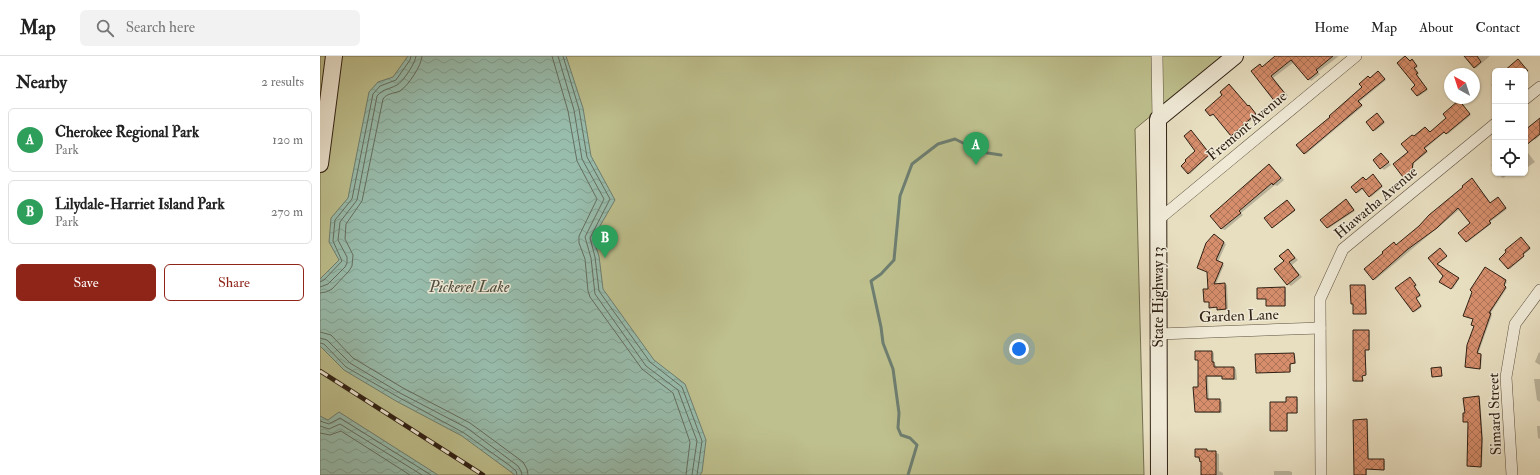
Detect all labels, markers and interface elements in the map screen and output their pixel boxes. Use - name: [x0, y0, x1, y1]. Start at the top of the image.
- search box: [80, 10, 360, 46]
- text: Map: [20, 16, 56, 40]
- icon: search: [94, 17, 116, 39]
- text: Search here: [126, 18, 195, 37]
- text: Home: [1314, 19, 1349, 36]
- text: Map: [1371, 19, 1397, 36]
- text: About: [1419, 19, 1453, 36]
- text: Contact: [1475, 19, 1520, 36]
- north arrow: [1444, 68, 1480, 104]
- map controls: [1492, 68, 1528, 176]
- button: +: [1492, 68, 1528, 104]
- text: Nearby: [16, 72, 67, 93]
- text: 2 results: [261, 74, 304, 90]
- street label: Fremont Avenue: [1203, 87, 1291, 165]
- button: −: [1492, 104, 1528, 140]
- text: Cherokee Regional Park: [55, 123, 199, 142]
- text: A: [26, 132, 34, 148]
- text: 120 m: [272, 132, 303, 148]
- pin: A: [963, 132, 989, 165]
- button: locate: [1492, 140, 1528, 176]
- text: Park: [55, 142, 79, 158]
- street label: Hiawatha Avenue: [1330, 163, 1422, 243]
- text: Lilydale-Harriet Island Park: [55, 195, 225, 214]
- text: B: [26, 204, 34, 220]
- text: 270 m: [271, 204, 303, 220]
- text: Park: [55, 214, 79, 230]
- pin: B: [592, 225, 618, 258]
- street label: State Highway 13: [1149, 246, 1168, 348]
- button: Save: [16, 264, 156, 301]
- button: Share: [164, 264, 304, 301]
- water label: Pickerel Lake: [428, 277, 510, 297]
- street label: Garden Lane: [1199, 305, 1279, 327]
- your location: [1009, 339, 1029, 359]
- street label: Simard Street: [1484, 372, 1506, 455]

